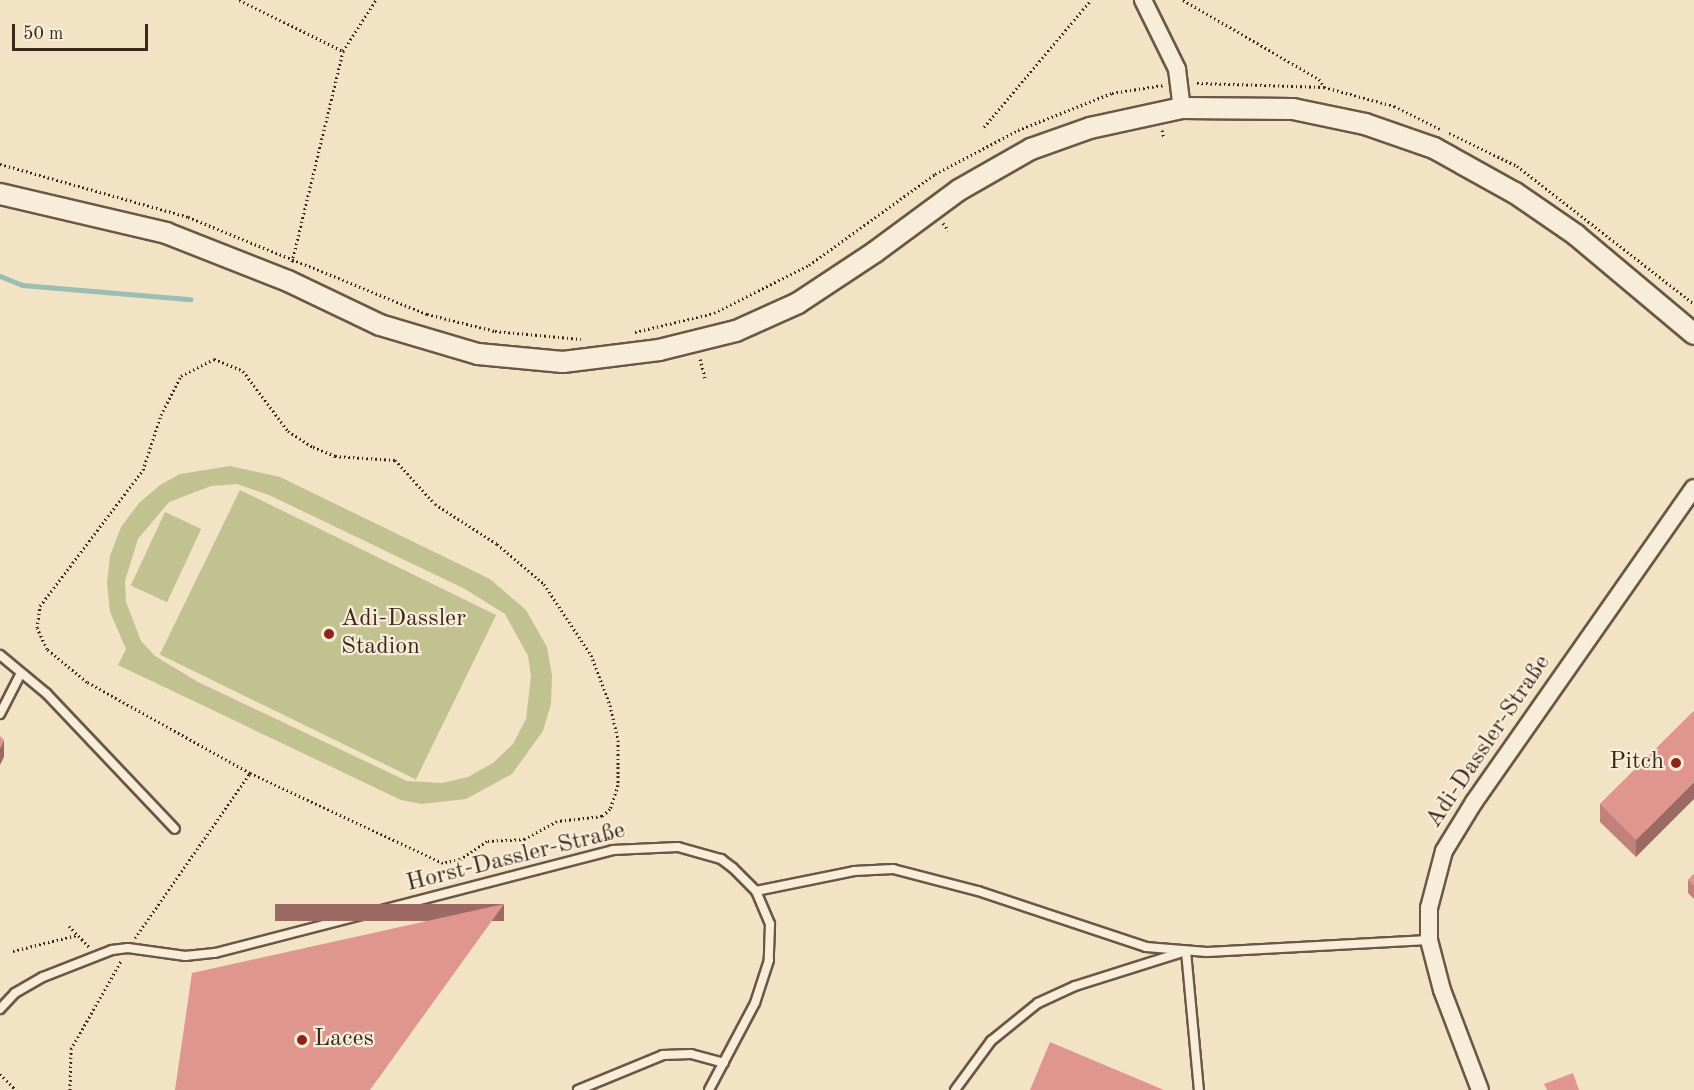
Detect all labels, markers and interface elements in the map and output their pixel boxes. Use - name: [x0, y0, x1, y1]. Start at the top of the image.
- scale bar: [15, 12, 152, 50]
- text: 50 m: [23, 25, 63, 43]
- place label: Adi-Dassler Stadion: [341, 606, 466, 662]
- marker: Adi-Dassler Stadion: [322, 627, 336, 641]
- street label: Adi-Dassler-Straße: [1420, 650, 1558, 834]
- place label: Pitch: [1609, 749, 1664, 777]
- marker: Pitch: [1669, 756, 1683, 770]
- street label: Horst-Dassler-Straße: [404, 817, 628, 899]
- place label: Laces: [314, 1026, 374, 1054]
- marker: Laces: [295, 1033, 309, 1047]

